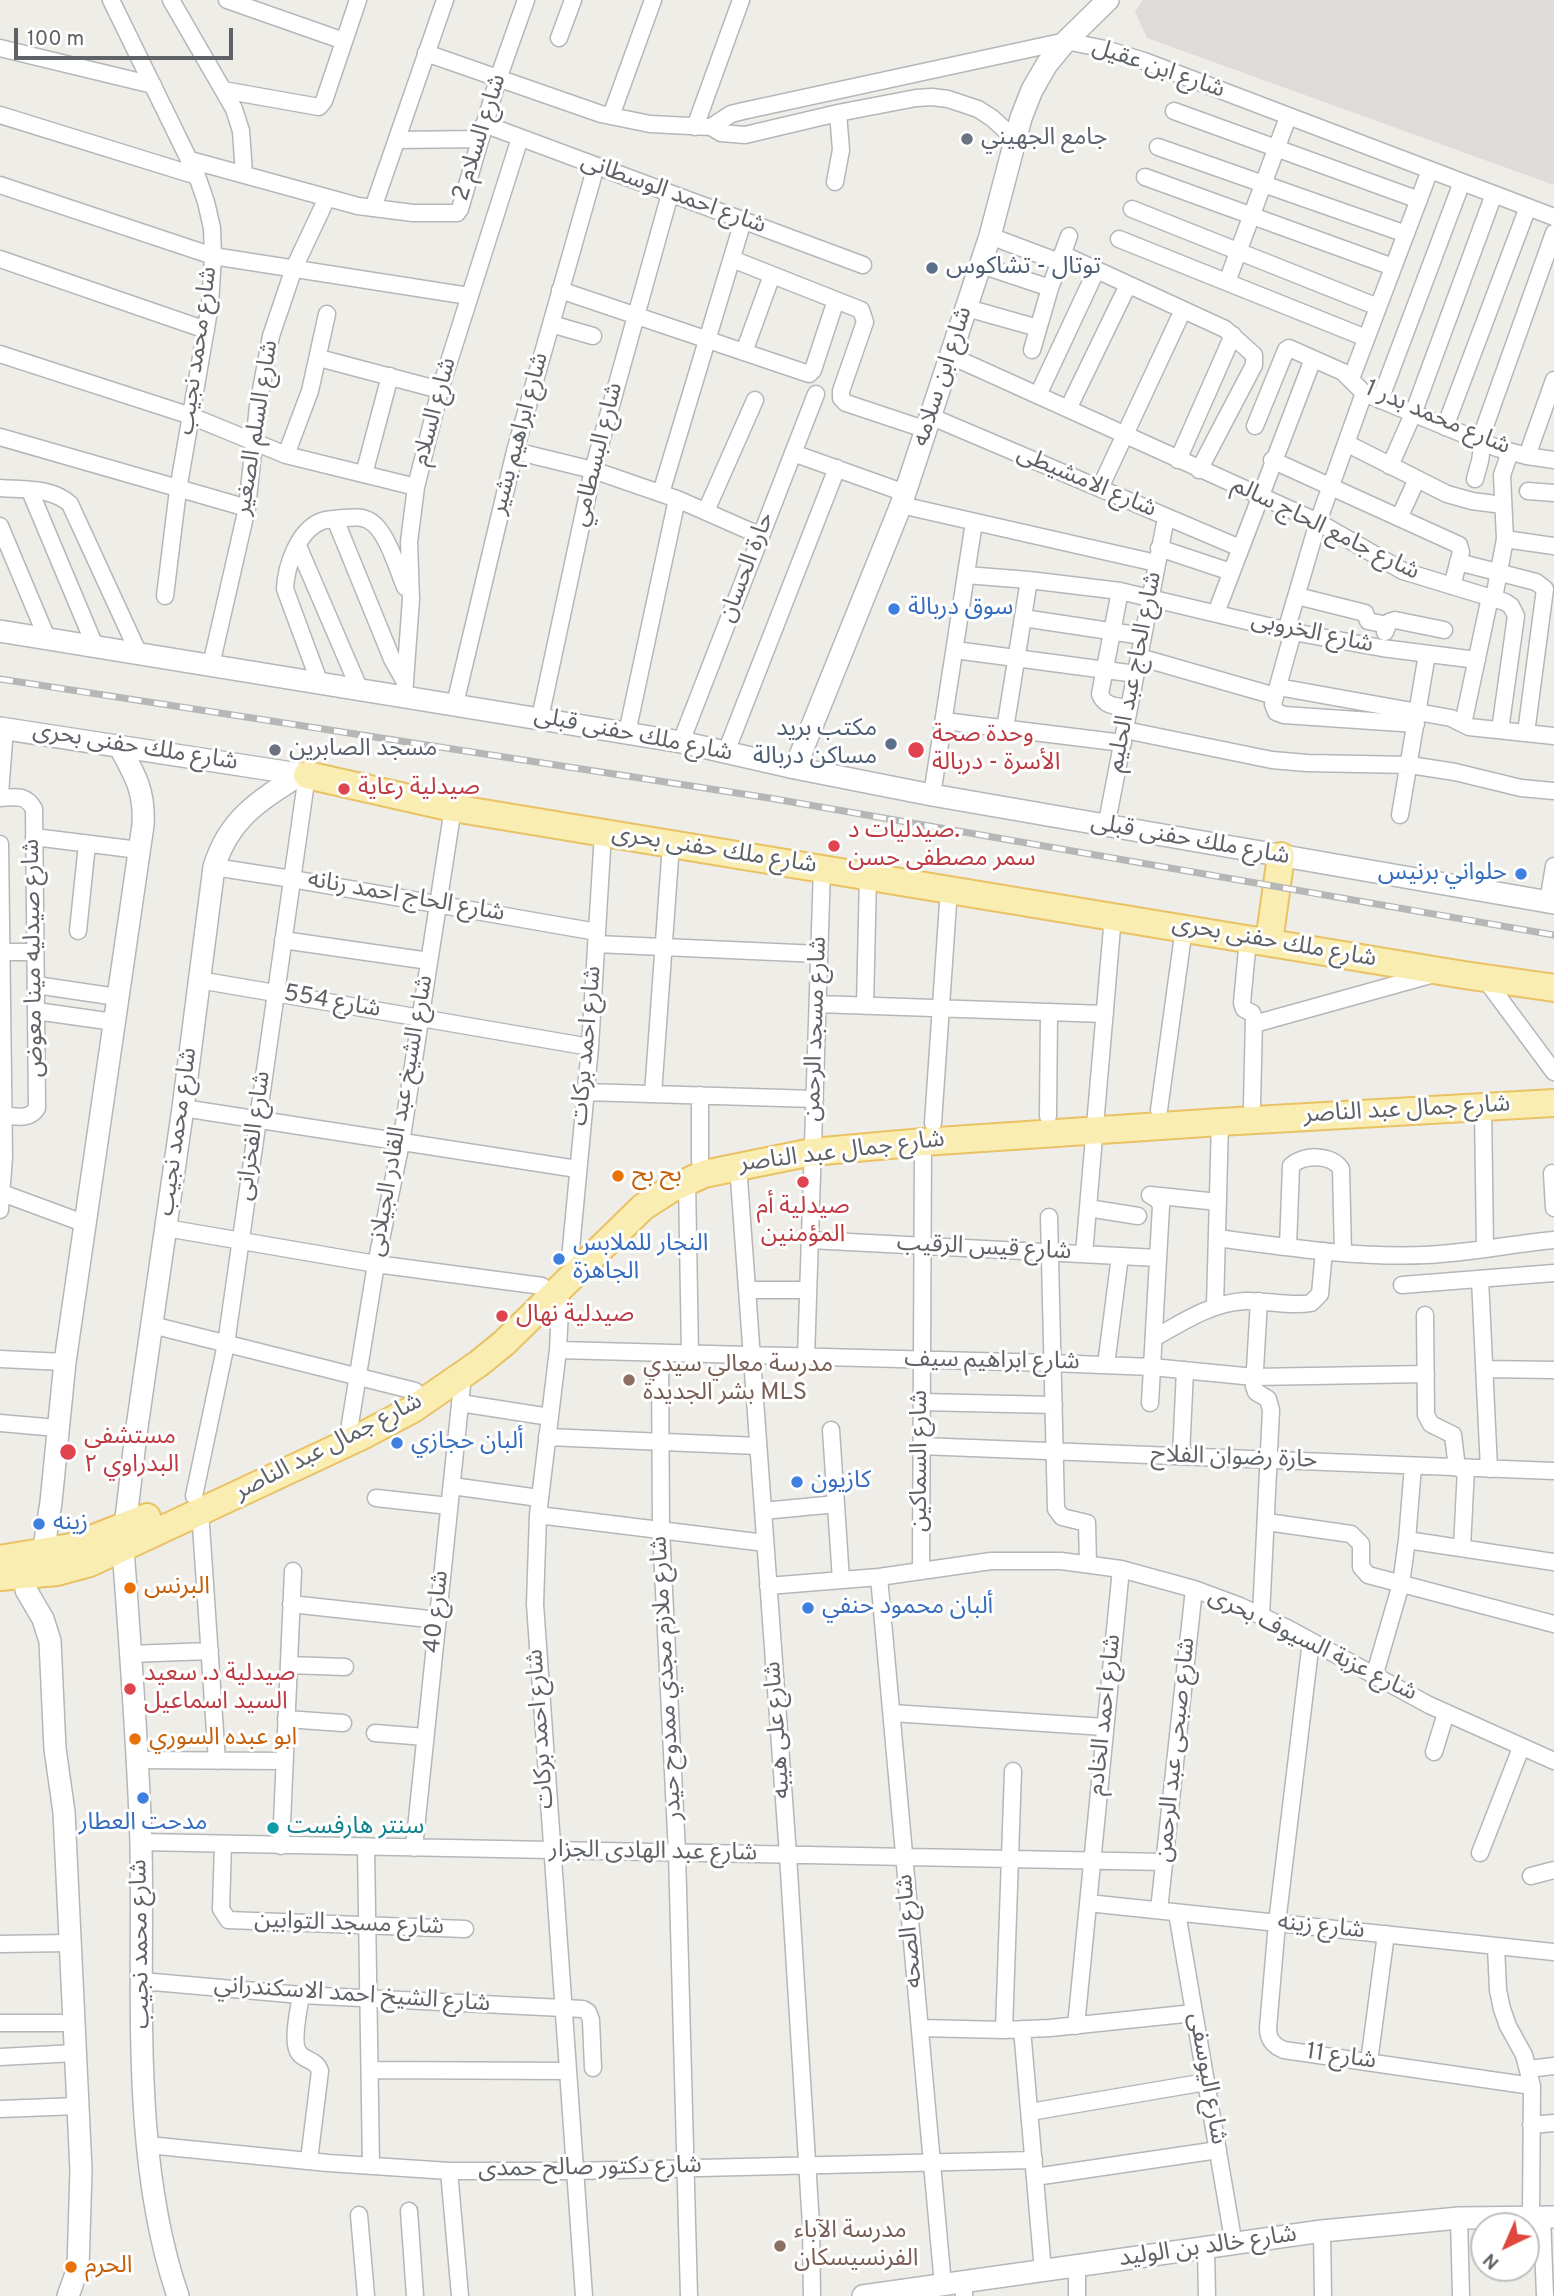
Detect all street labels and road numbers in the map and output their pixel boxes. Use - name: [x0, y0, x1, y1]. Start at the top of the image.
- street label: شارع ابن عقيل: [1088, 34, 1228, 106]
- street label: شارع السلام 2: [448, 71, 514, 205]
- street label: شارع احمد الوسطانى: [577, 148, 769, 242]
- street label: شارع محمد نجيب: [173, 265, 225, 437]
- street label: شارع ابن سلامه: [908, 304, 980, 450]
- street label: شارع السلم الصغير: [230, 338, 286, 518]
- street label: شارع ابراهيم بشير: [486, 350, 556, 518]
- street label: شارع السلام: [408, 355, 464, 469]
- street label: شارع محمد بدر 1: [1360, 375, 1514, 463]
- street label: شارع البسطامي: [567, 380, 631, 530]
- street label: شارع الامشيطى: [1012, 441, 1160, 525]
- street label: شارع جامع الحاج سالم: [1226, 472, 1424, 588]
- street label: حارة الحسان: [714, 509, 782, 627]
- street label: شارع الحاج عبد الحليم: [1102, 570, 1170, 774]
- street label: شارع الخروبى: [1248, 607, 1376, 661]
- street label: شارع ملك حفنى قبلى: [531, 703, 735, 769]
- street label: شارع ملك حفنى بحرى: [31, 718, 239, 778]
- street label: شارع ملك حفنى قبلى: [1088, 809, 1292, 873]
- street label: شارع ملك حفنى بحرى: [610, 821, 818, 881]
- street label: شارع صيدليه مينا معوض: [19, 839, 51, 1077]
- street label: شارع الحاج احمد رنانه: [305, 867, 507, 929]
- street label: شارع ملك حفنى بحرى: [1170, 911, 1378, 975]
- street label: شارع مسجد الرحمن: [799, 936, 835, 1122]
- street label: شارع احمد بركات: [567, 965, 609, 1127]
- street label: شارع الشيخ عبد القادر الجيلانى: [363, 973, 441, 1259]
- street label: شارع 554: [281, 980, 383, 1026]
- street label: شارع محمد نجيب: [153, 1046, 205, 1218]
- street label: شارع الفخرانى: [232, 1069, 278, 1203]
- street label: شارع جمال عبد الناصر: [1303, 1091, 1511, 1131]
- street label: شارع جمال عبد الناصر: [738, 1126, 946, 1180]
- street label: شارع قيس الرقيب: [896, 1230, 1072, 1268]
- street label: شارع ابراهيم سيف: [904, 1346, 1080, 1378]
- street label: شارع جمال عبد الناصر: [230, 1388, 428, 1508]
- street label: شارع السماكين: [907, 1390, 935, 1532]
- street label: حارة رضوان الفلاح: [1150, 1442, 1318, 1476]
- street label: شارع ملازم مجدي ممدوح حيدر: [646, 1535, 690, 1821]
- street label: شارع 40: [419, 1569, 457, 1655]
- street label: شارع عزبة السيوف بحرى: [1203, 1583, 1421, 1709]
- street label: شارع احمد الخادم: [1083, 1633, 1129, 1797]
- street label: شارع صبحى عبد الرحمن: [1151, 1636, 1203, 1864]
- street label: شارع احمد بركات: [522, 1648, 562, 1810]
- street label: شارع على هيبه: [760, 1660, 798, 1800]
- street label: شارع عبد الهادى الجزار: [549, 1837, 757, 1869]
- street label: شارع محمد نجيب: [126, 1859, 158, 2029]
- street label: شارع الصحه: [892, 1873, 930, 1989]
- street label: شارع مسجد التوابين: [254, 1907, 444, 1943]
- street label: شارع زينه: [1276, 1909, 1366, 1947]
- street label: شارع الشيخ احمد الاسكندراني: [213, 1972, 491, 2020]
- street label: شارع اليوسفى: [1180, 2011, 1232, 2147]
- street label: شارع 11: [1304, 2039, 1378, 2077]
- street label: شارع دكتور صالح حمدى: [478, 2153, 702, 2185]
- street label: شارع خالد بن الوليد: [1117, 2221, 1299, 2275]

